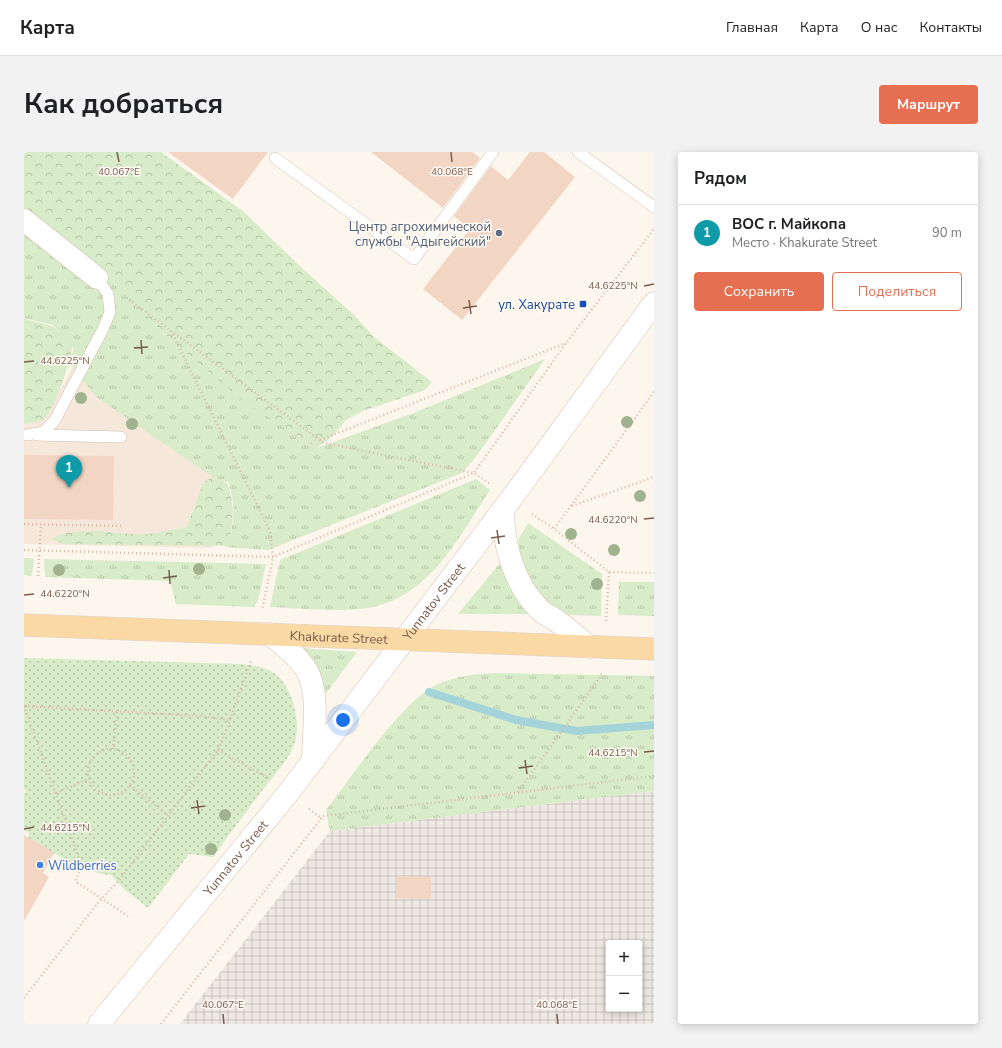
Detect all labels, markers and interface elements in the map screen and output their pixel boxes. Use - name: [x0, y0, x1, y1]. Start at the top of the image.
- text: Карта: [20, 15, 75, 41]
- text: Главная: [726, 18, 778, 37]
- text: Карта: [800, 18, 839, 37]
- text: О нас: [861, 18, 897, 37]
- text: Контакты: [919, 18, 982, 37]
- text: Как добраться: [24, 85, 223, 123]
- button: Маршрут: [879, 85, 978, 124]
- text: 40.067°E: [98, 165, 140, 179]
- text: 40.068°E: [431, 165, 473, 179]
- text: Рядом: [694, 167, 747, 190]
- text: ВОС г. Майкопа: [732, 214, 846, 234]
- place label: Центр агрохимической службы "Адыгейский": [349, 218, 491, 251]
- text: 1: [703, 224, 711, 242]
- text: 90 m: [932, 224, 962, 242]
- marker: Центр агрохимической службы "Адыгейский": [494, 228, 504, 238]
- text: Место · Khakurate Street: [732, 234, 877, 252]
- button: Сохранить: [694, 272, 824, 311]
- button: Поделиться: [832, 272, 962, 311]
- text: 44.6225°N: [588, 279, 638, 293]
- place label: ул. Хакурате: [498, 296, 575, 314]
- marker: ул. Хакурате: [578, 299, 588, 309]
- text: 44.6225°N: [40, 354, 90, 368]
- pin: 1: [56, 455, 82, 488]
- text: 44.6220°N: [588, 513, 638, 527]
- street label: Yunnatov Street: [398, 559, 470, 645]
- text: 44.6220°N: [40, 587, 90, 601]
- street label: Khakurate Street: [289, 627, 388, 649]
- your location: [333, 710, 353, 730]
- text: 44.6215°N: [588, 746, 638, 760]
- street label: Yunnatov Street: [199, 816, 273, 901]
- text: 44.6215°N: [40, 821, 90, 835]
- place label: Wildberries: [48, 857, 117, 875]
- marker: Wildberries: [35, 860, 45, 870]
- map controls: [606, 940, 642, 1012]
- button: +: [606, 940, 642, 976]
- button: −: [606, 976, 642, 1012]
- text: 40.067°E: [202, 998, 244, 1012]
- text: 40.068°E: [536, 998, 578, 1012]

